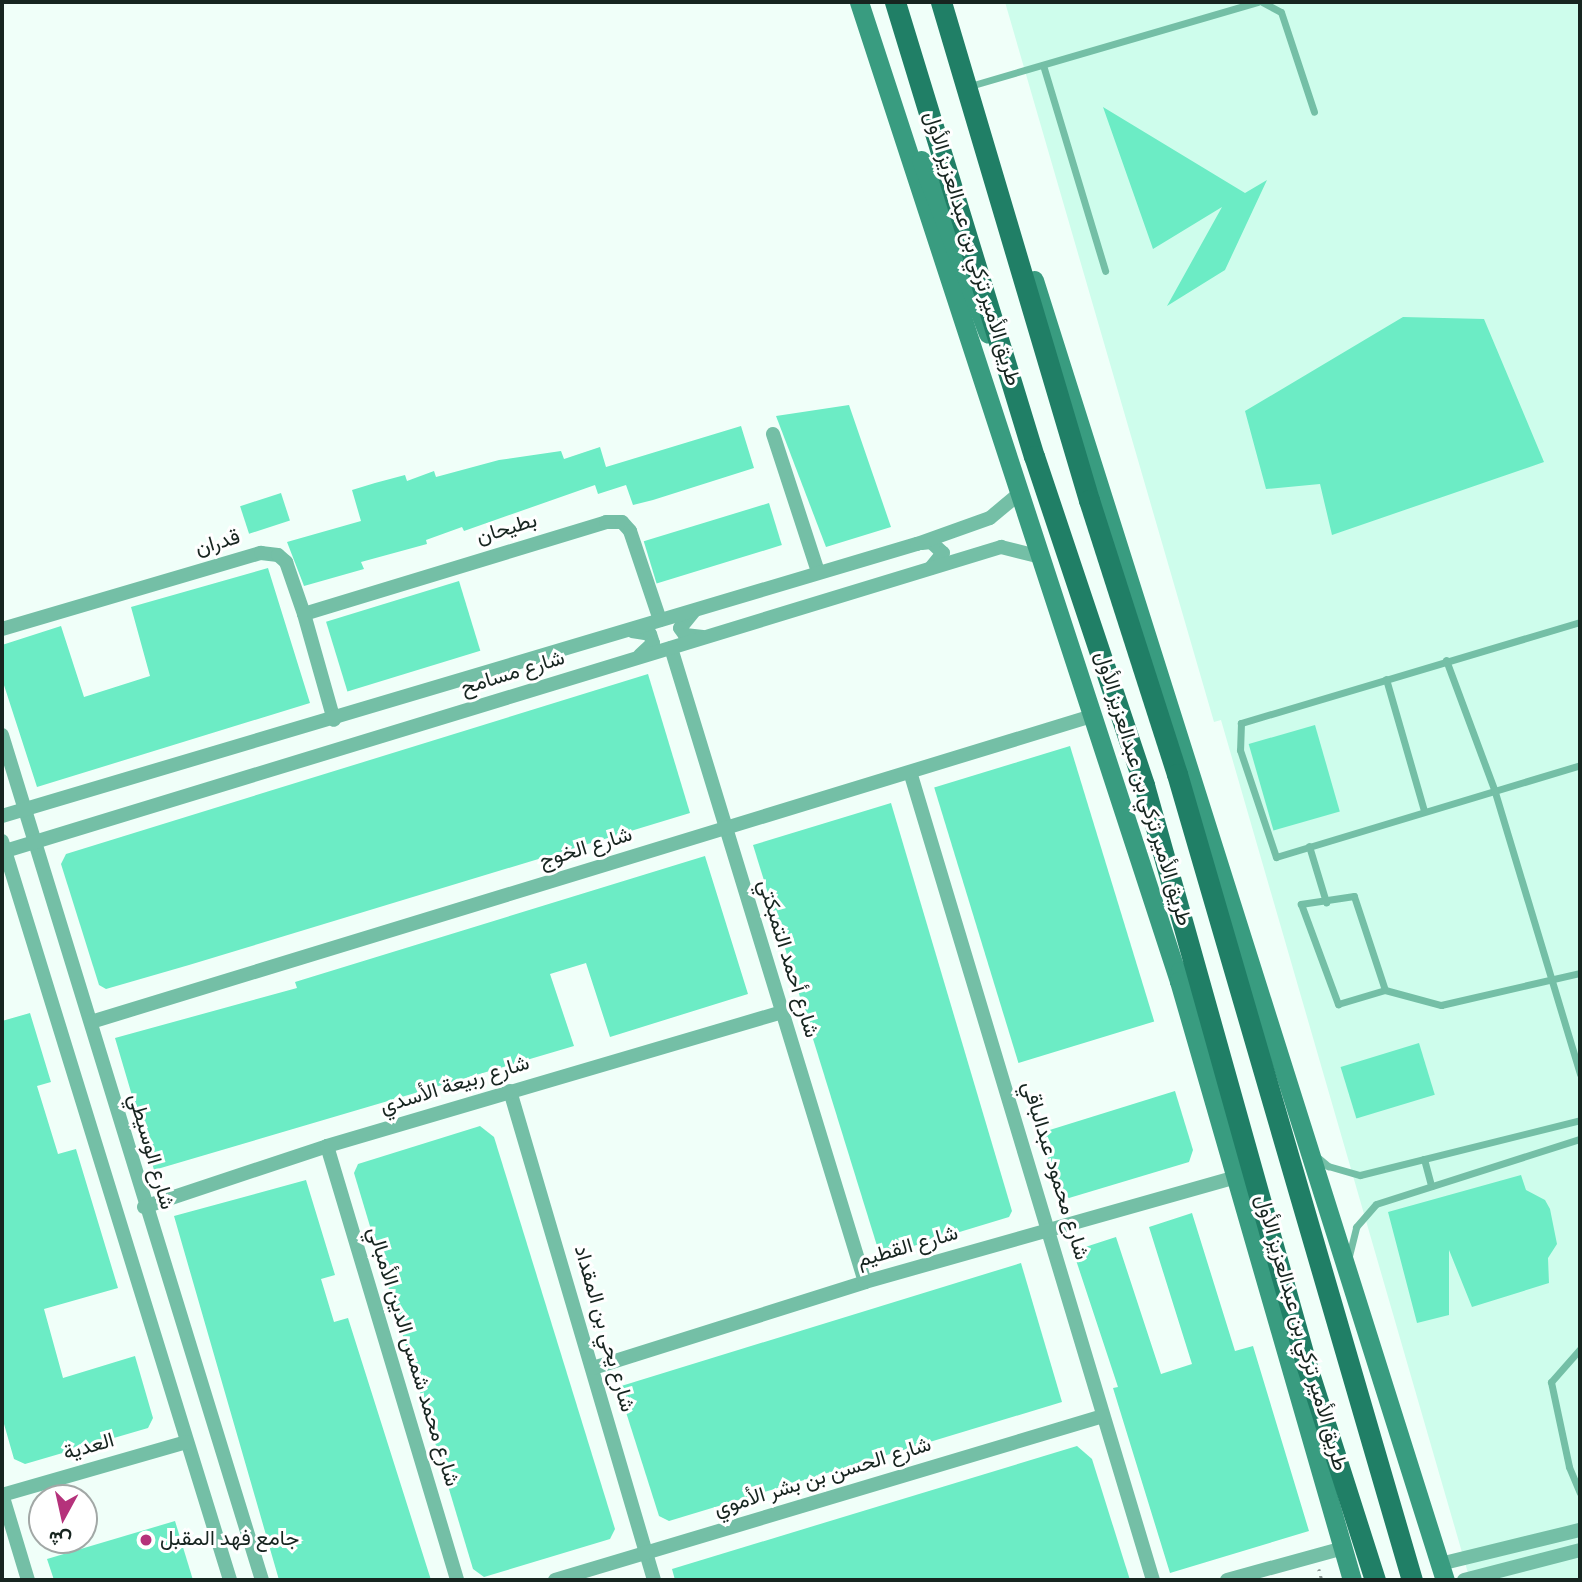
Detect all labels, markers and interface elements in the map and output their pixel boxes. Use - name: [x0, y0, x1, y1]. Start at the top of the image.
- street label: طريق الأمير تركي بن عبدالعزيز الأول: [917, 109, 1025, 389]
- street label: بطيحان: [474, 509, 540, 551]
- street label: قدران: [193, 526, 243, 562]
- street label: شارع مسامح: [458, 646, 568, 702]
- street label: طريق الأمير تركي بن عبدالعزيز الأول: [1088, 649, 1196, 929]
- street label: شارع الخوج: [537, 823, 635, 875]
- street label: شارع أحمد التمبكتي: [751, 877, 823, 1041]
- street label: شارع ربيعة الأسدي: [377, 1051, 533, 1121]
- street label: شارع محمود عبدالباقي: [1015, 1079, 1093, 1263]
- street label: شارع الوسيطي: [121, 1091, 179, 1213]
- street label: طريق الأمير تركي بن عبدالعزيز الأول: [1248, 1192, 1352, 1474]
- street label: شارع القطيم: [855, 1222, 961, 1274]
- street label: شارع محمد شمس الدين الأمبالي: [360, 1224, 464, 1490]
- street label: شارع يحي بن المقداد: [567, 1243, 639, 1415]
- street label: العدية: [61, 1429, 117, 1467]
- street label: شارع الحسن بن بشر الأموي: [711, 1433, 935, 1523]
- north arrow: [28, 1484, 98, 1554]
- text: ش: [47, 1524, 73, 1551]
- place label: جامع فهد المقبل: [160, 1527, 299, 1553]
- marker: جامع فهد المقبل: [138, 1532, 154, 1548]

